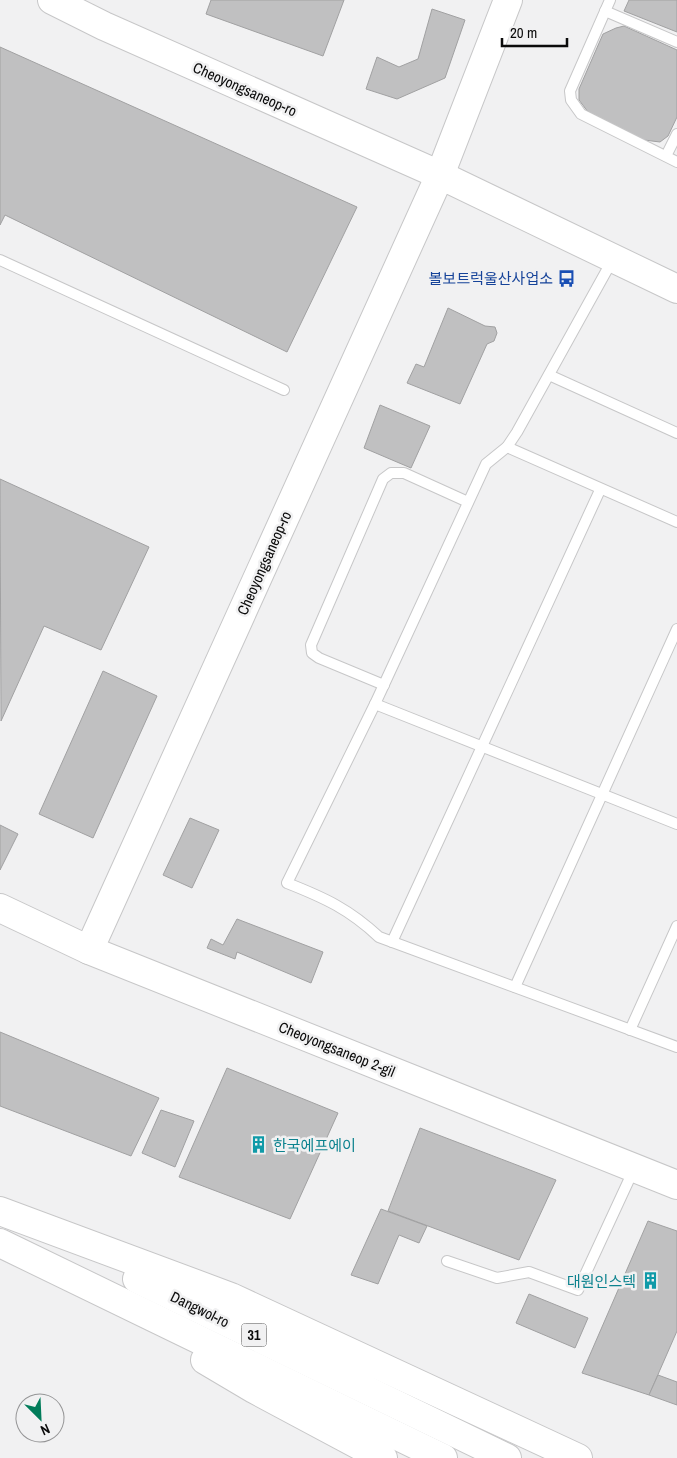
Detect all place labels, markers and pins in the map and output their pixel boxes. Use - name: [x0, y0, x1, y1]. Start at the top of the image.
- place label: 볼보트럭울산사업소: [429, 268, 553, 289]
- bus stop icon: 볼보트럭울산사업소: [557, 268, 577, 288]
- building icon: 한국에프에이: [249, 1135, 269, 1155]
- place label: 한국에프에이: [273, 1135, 356, 1156]
- place label: 대원인스텍: [567, 1271, 636, 1292]
- building icon: 대원인스텍: [640, 1271, 660, 1291]

